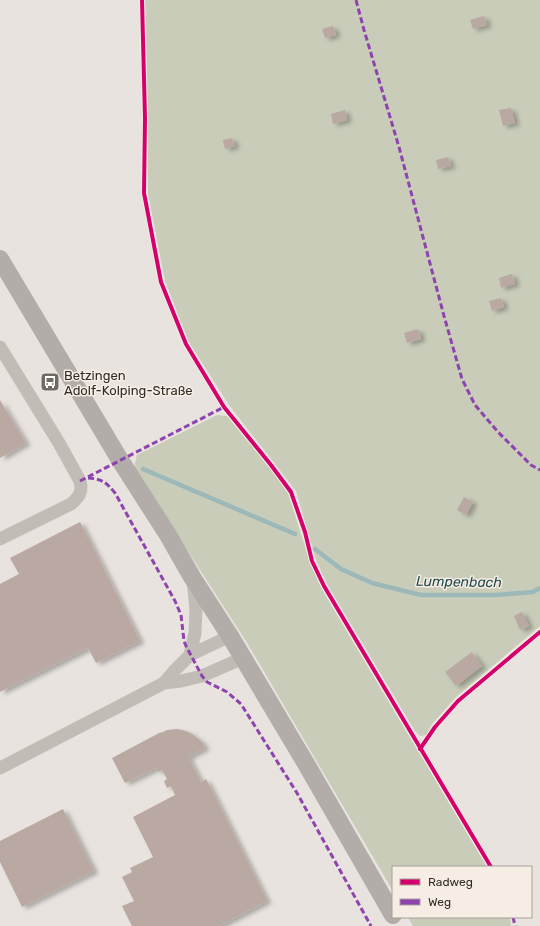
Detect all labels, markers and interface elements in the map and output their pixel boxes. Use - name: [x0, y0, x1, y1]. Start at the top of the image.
- place label: Betzingen Adolf-Kolping-Straße: [64, 368, 193, 399]
- bus stop icon: Betzingen Adolf-Kolping-Straße: [39, 371, 61, 393]
- water label: Lumpenbach: [416, 573, 502, 591]
- legend: [392, 866, 532, 918]
- text: Radweg: [428, 875, 473, 889]
- text: Weg: [428, 895, 451, 909]

